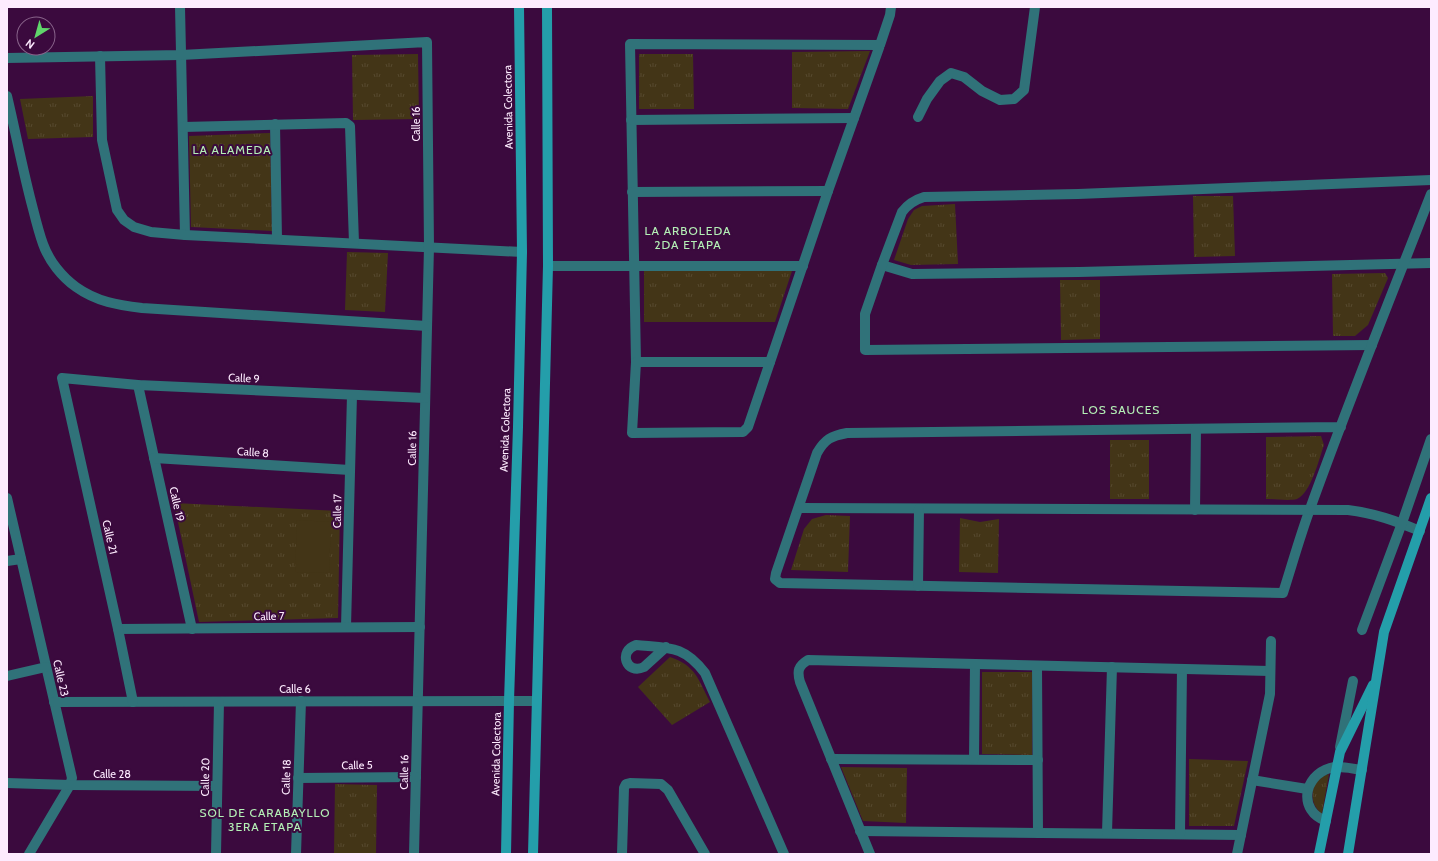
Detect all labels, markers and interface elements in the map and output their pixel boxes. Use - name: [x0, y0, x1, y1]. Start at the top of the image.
- north arrow: [16, 16, 56, 56]
- text: N: [23, 36, 37, 52]
- street label: Avenida Colectora: [500, 64, 516, 149]
- street label: Calle 16: [409, 106, 423, 142]
- district label: LA ALAMEDA: [192, 142, 272, 157]
- district label: LA ARBOLEDA 2DA ETAPA: [645, 223, 731, 252]
- street label: Calle 9: [228, 370, 260, 386]
- street label: Avenida Colectora: [497, 387, 513, 472]
- district label: LOS SAUCES: [1082, 402, 1160, 417]
- street label: Calle 16: [405, 430, 419, 466]
- street label: Calle 8: [237, 444, 269, 460]
- street label: Calle 19: [166, 485, 188, 523]
- street label: Calle 17: [330, 493, 344, 528]
- street label: Calle 21: [99, 519, 121, 555]
- street label: Calle 7: [253, 609, 285, 623]
- street label: Calle 23: [50, 658, 72, 698]
- street label: Calle 6: [279, 682, 311, 696]
- street label: Avenida Colectora: [488, 711, 504, 796]
- street label: Calle 16: [397, 754, 411, 790]
- street label: Calle 20: [198, 757, 212, 796]
- street label: Calle 5: [341, 758, 373, 772]
- street label: Calle 18: [278, 759, 294, 795]
- street label: Calle 28: [93, 767, 131, 781]
- district label: SOL DE CARABAYLLO 3ERA ETAPA: [199, 805, 331, 834]

